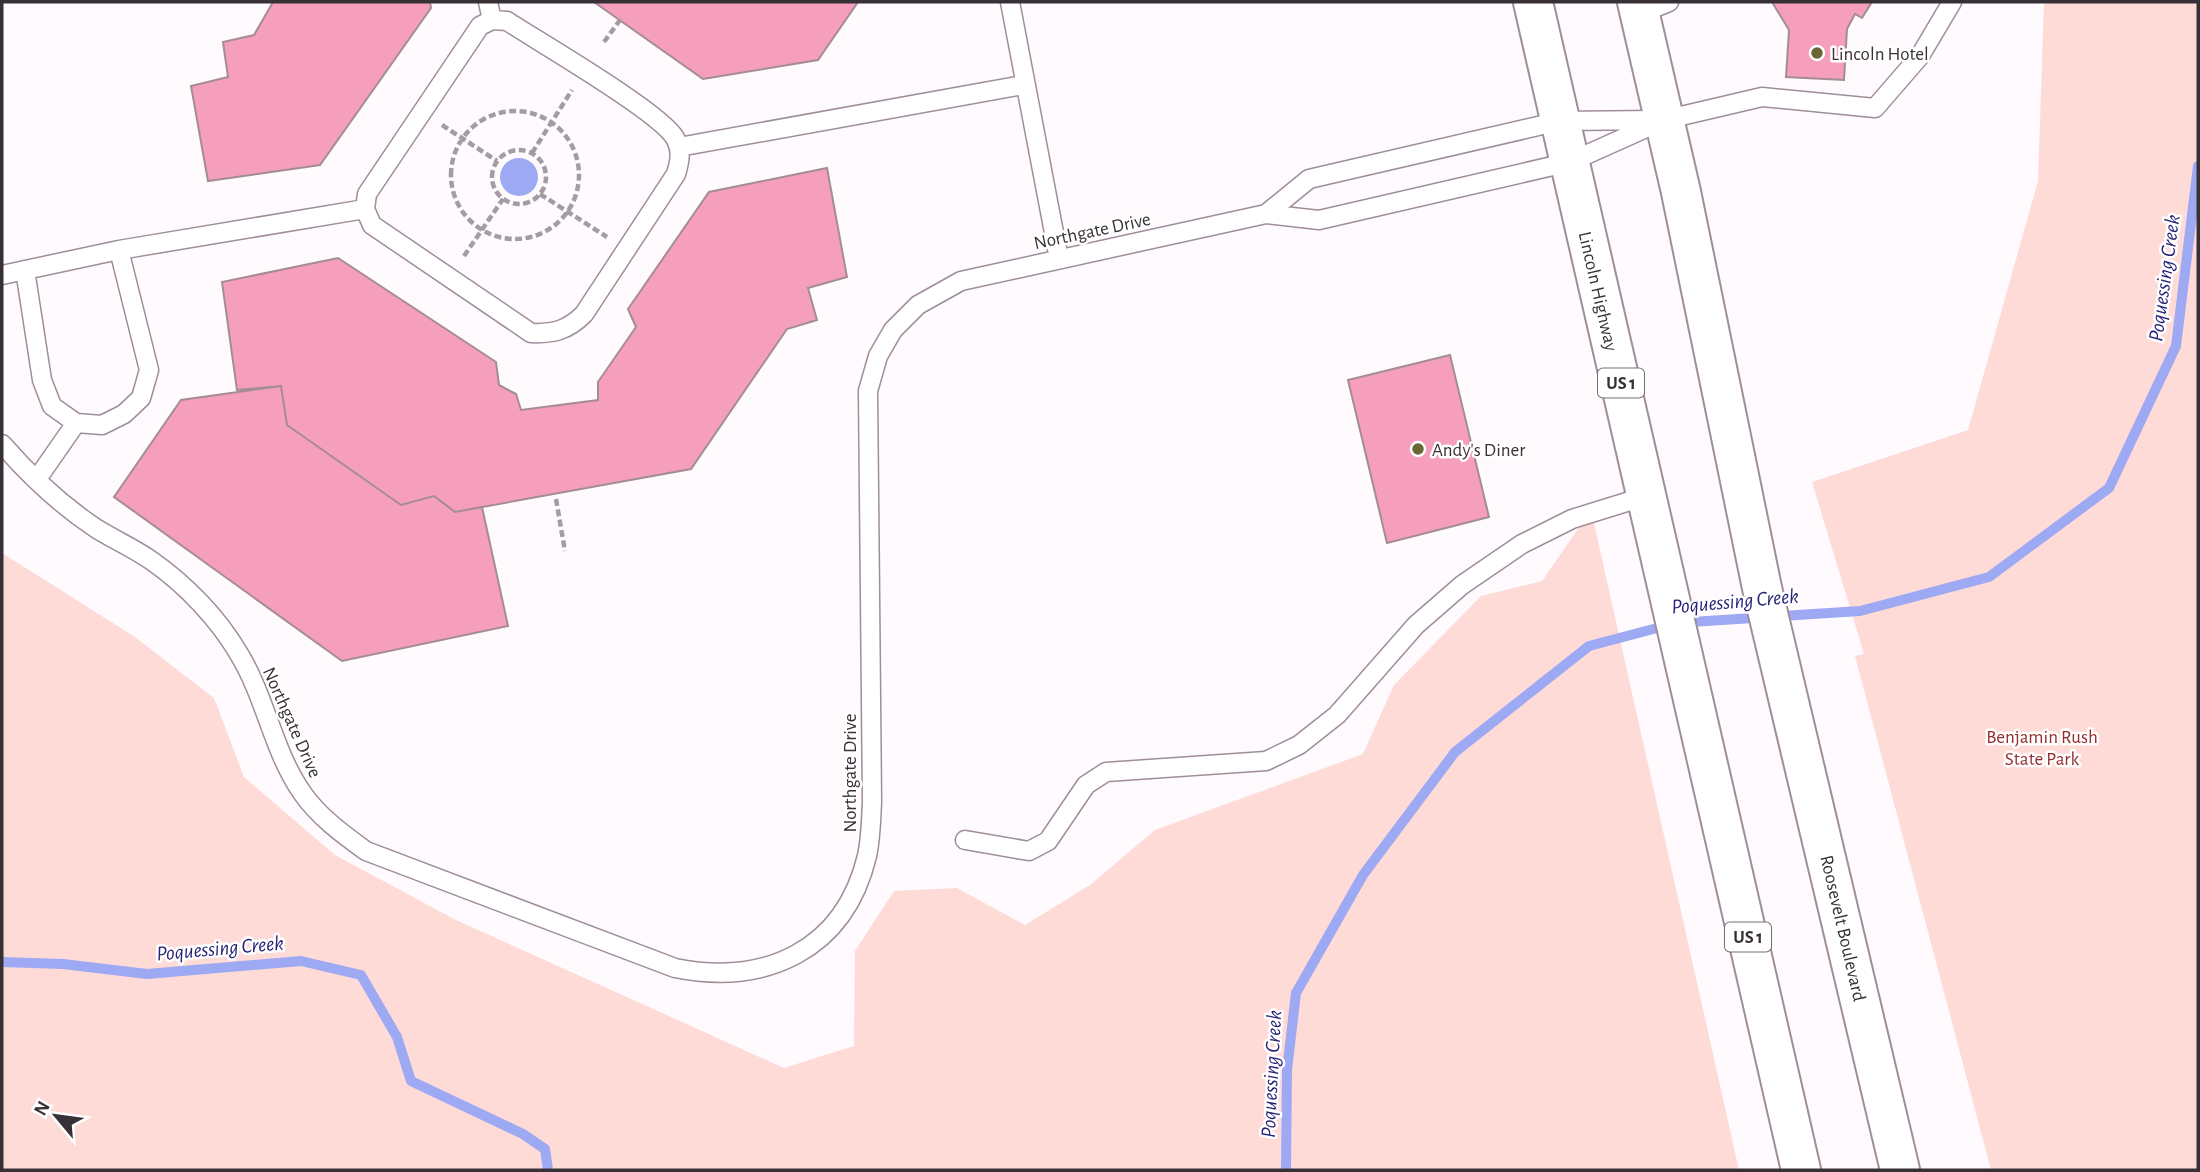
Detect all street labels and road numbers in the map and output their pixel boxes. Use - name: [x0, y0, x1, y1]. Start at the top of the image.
- street label: Northgate Drive: [1032, 210, 1152, 253]
- street label: Lincoln Highway: [1575, 230, 1621, 353]
- road number: US 1: [1598, 368, 1644, 398]
- street label: Northgate Drive: [259, 664, 324, 781]
- street label: Northgate Drive: [841, 714, 860, 832]
- street label: Roosevelt Boulevard: [1816, 853, 1869, 1003]
- road number: US 1: [1725, 922, 1771, 952]

